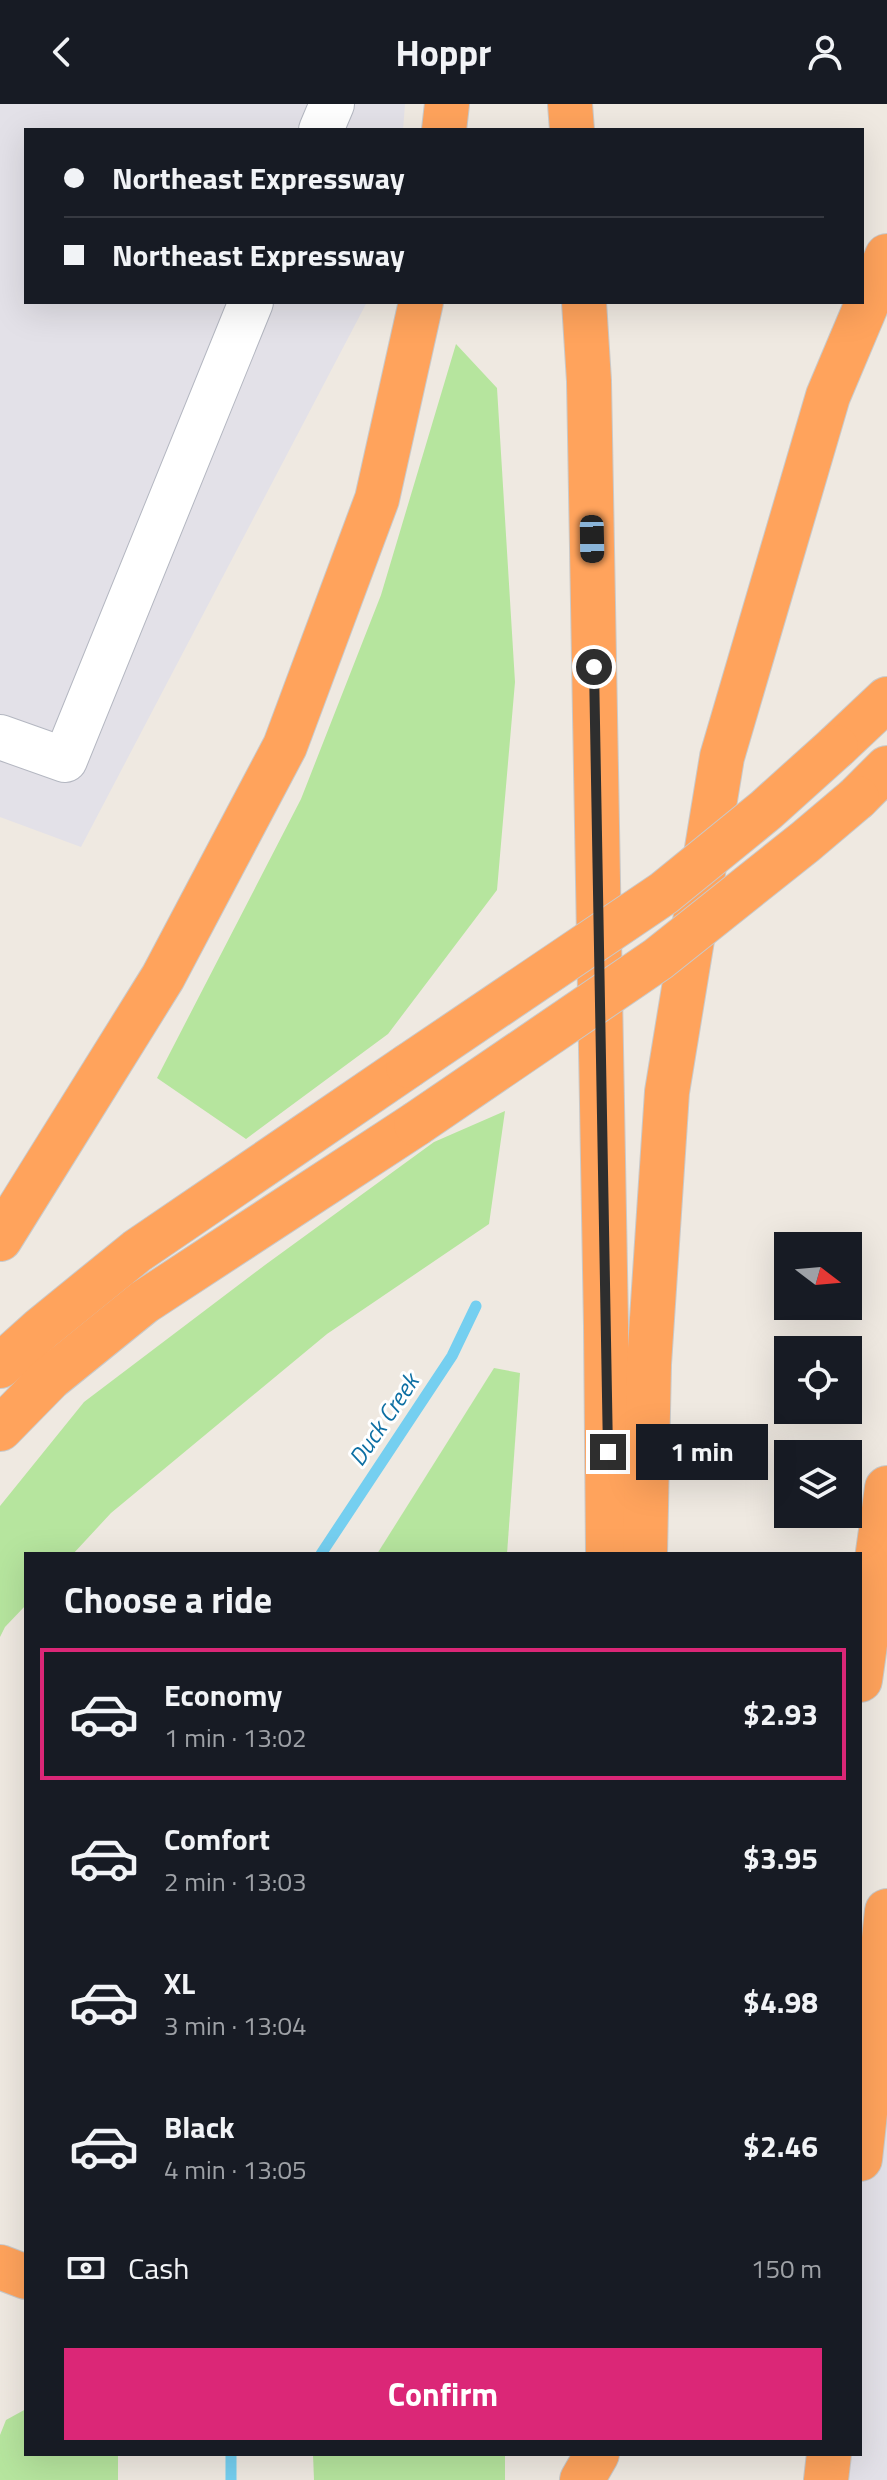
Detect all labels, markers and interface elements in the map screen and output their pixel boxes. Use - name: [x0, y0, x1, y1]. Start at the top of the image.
- text: Hoppr: [396, 25, 491, 80]
- icon: back: [40, 30, 84, 74]
- icon: person: [803, 30, 847, 74]
- text: Northeast Expressway: [112, 155, 405, 201]
- text: Northeast Expressway: [112, 232, 405, 278]
- car: [580, 515, 604, 563]
- route start: [576, 649, 612, 685]
- north arrow: [774, 1232, 862, 1320]
- map controls: [774, 1232, 862, 1528]
- button: locate: [774, 1336, 862, 1424]
- water label: Duck Creek: [339, 1363, 429, 1473]
- callout: 1 min: [636, 1424, 768, 1480]
- text: 1 min: [670, 1432, 734, 1471]
- route end: [590, 1434, 626, 1470]
- button: layers: [774, 1440, 862, 1528]
- text: Choose a ride: [64, 1572, 272, 1627]
- text: Economy: [164, 1672, 282, 1718]
- icon: car: [68, 1678, 140, 1750]
- text: $2.93: [743, 1691, 818, 1737]
- text: 1 min · 13:02: [164, 1718, 307, 1757]
- text: Comfort: [164, 1816, 270, 1862]
- icon: car: [68, 1822, 140, 1894]
- text: $3.95: [743, 1835, 818, 1881]
- text: 2 min · 13:03: [164, 1862, 307, 1901]
- text: XL: [164, 1960, 195, 2006]
- icon: car: [68, 1966, 140, 2038]
- text: $4.98: [743, 1979, 818, 2025]
- text: 3 min · 13:04: [164, 2006, 307, 2045]
- text: Black: [164, 2104, 235, 2150]
- icon: car: [68, 2110, 140, 2182]
- text: $2.46: [743, 2123, 818, 2169]
- text: 4 min · 13:05: [164, 2150, 307, 2189]
- text: Cash: [128, 2245, 189, 2291]
- icon: cash: [64, 2246, 108, 2290]
- text: 150 m: [751, 2249, 822, 2288]
- button: Confirm: [64, 2348, 822, 2440]

